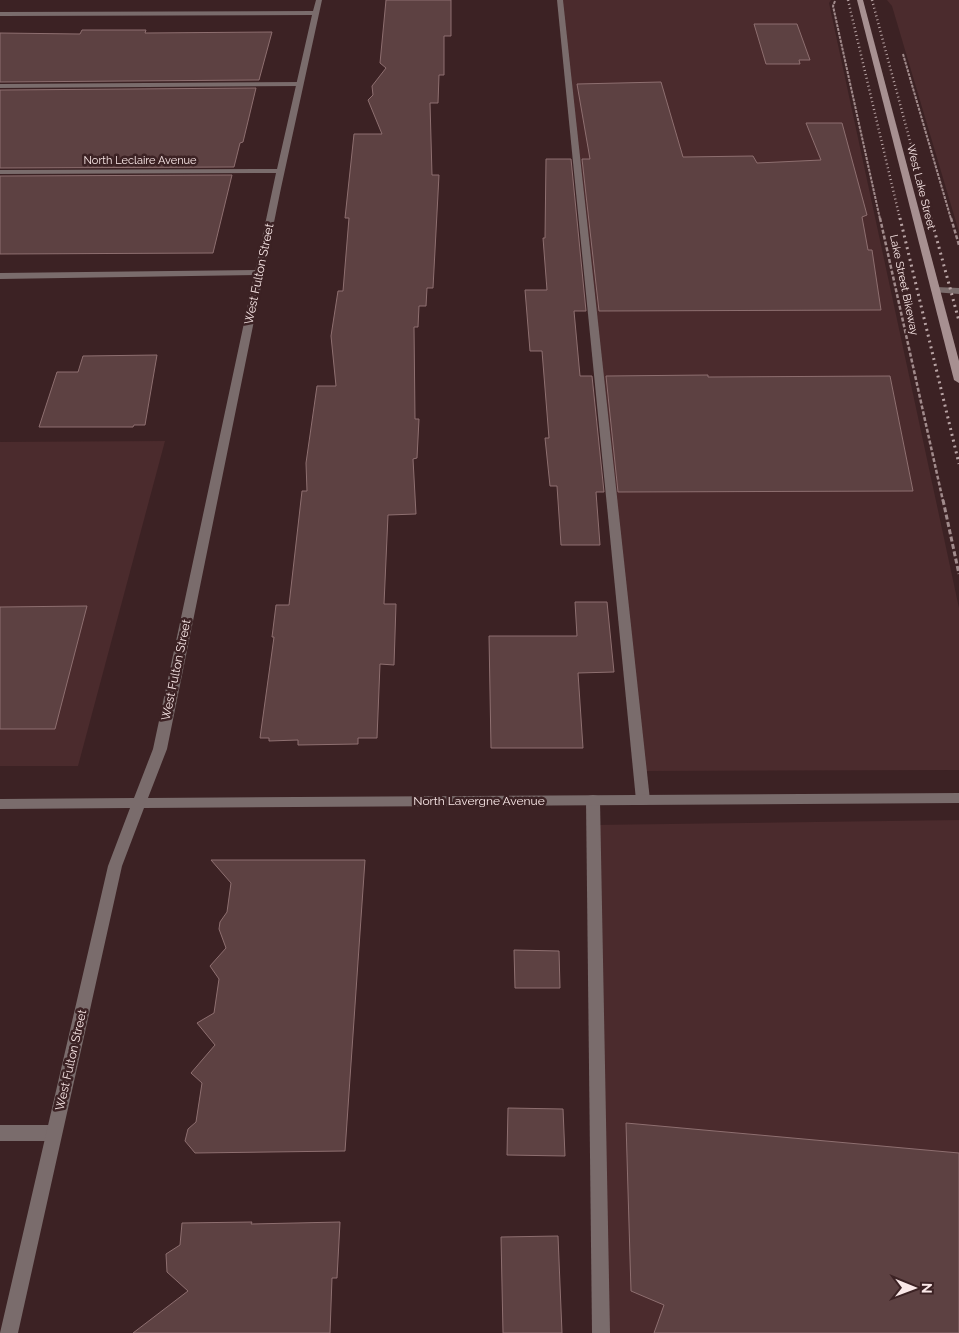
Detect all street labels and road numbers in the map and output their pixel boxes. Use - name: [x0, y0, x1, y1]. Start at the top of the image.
- street label: West Lake Street: [904, 143, 938, 231]
- street label: North Leclaire Avenue: [83, 154, 197, 167]
- street label: West Fulton Street: [241, 222, 277, 326]
- street label: Lake Street Bikeway: [887, 233, 921, 337]
- street label: West Fulton Street: [158, 618, 194, 722]
- street label: North Lavergne Avenue: [413, 794, 545, 808]
- street label: West Fulton Street: [53, 1008, 89, 1112]

